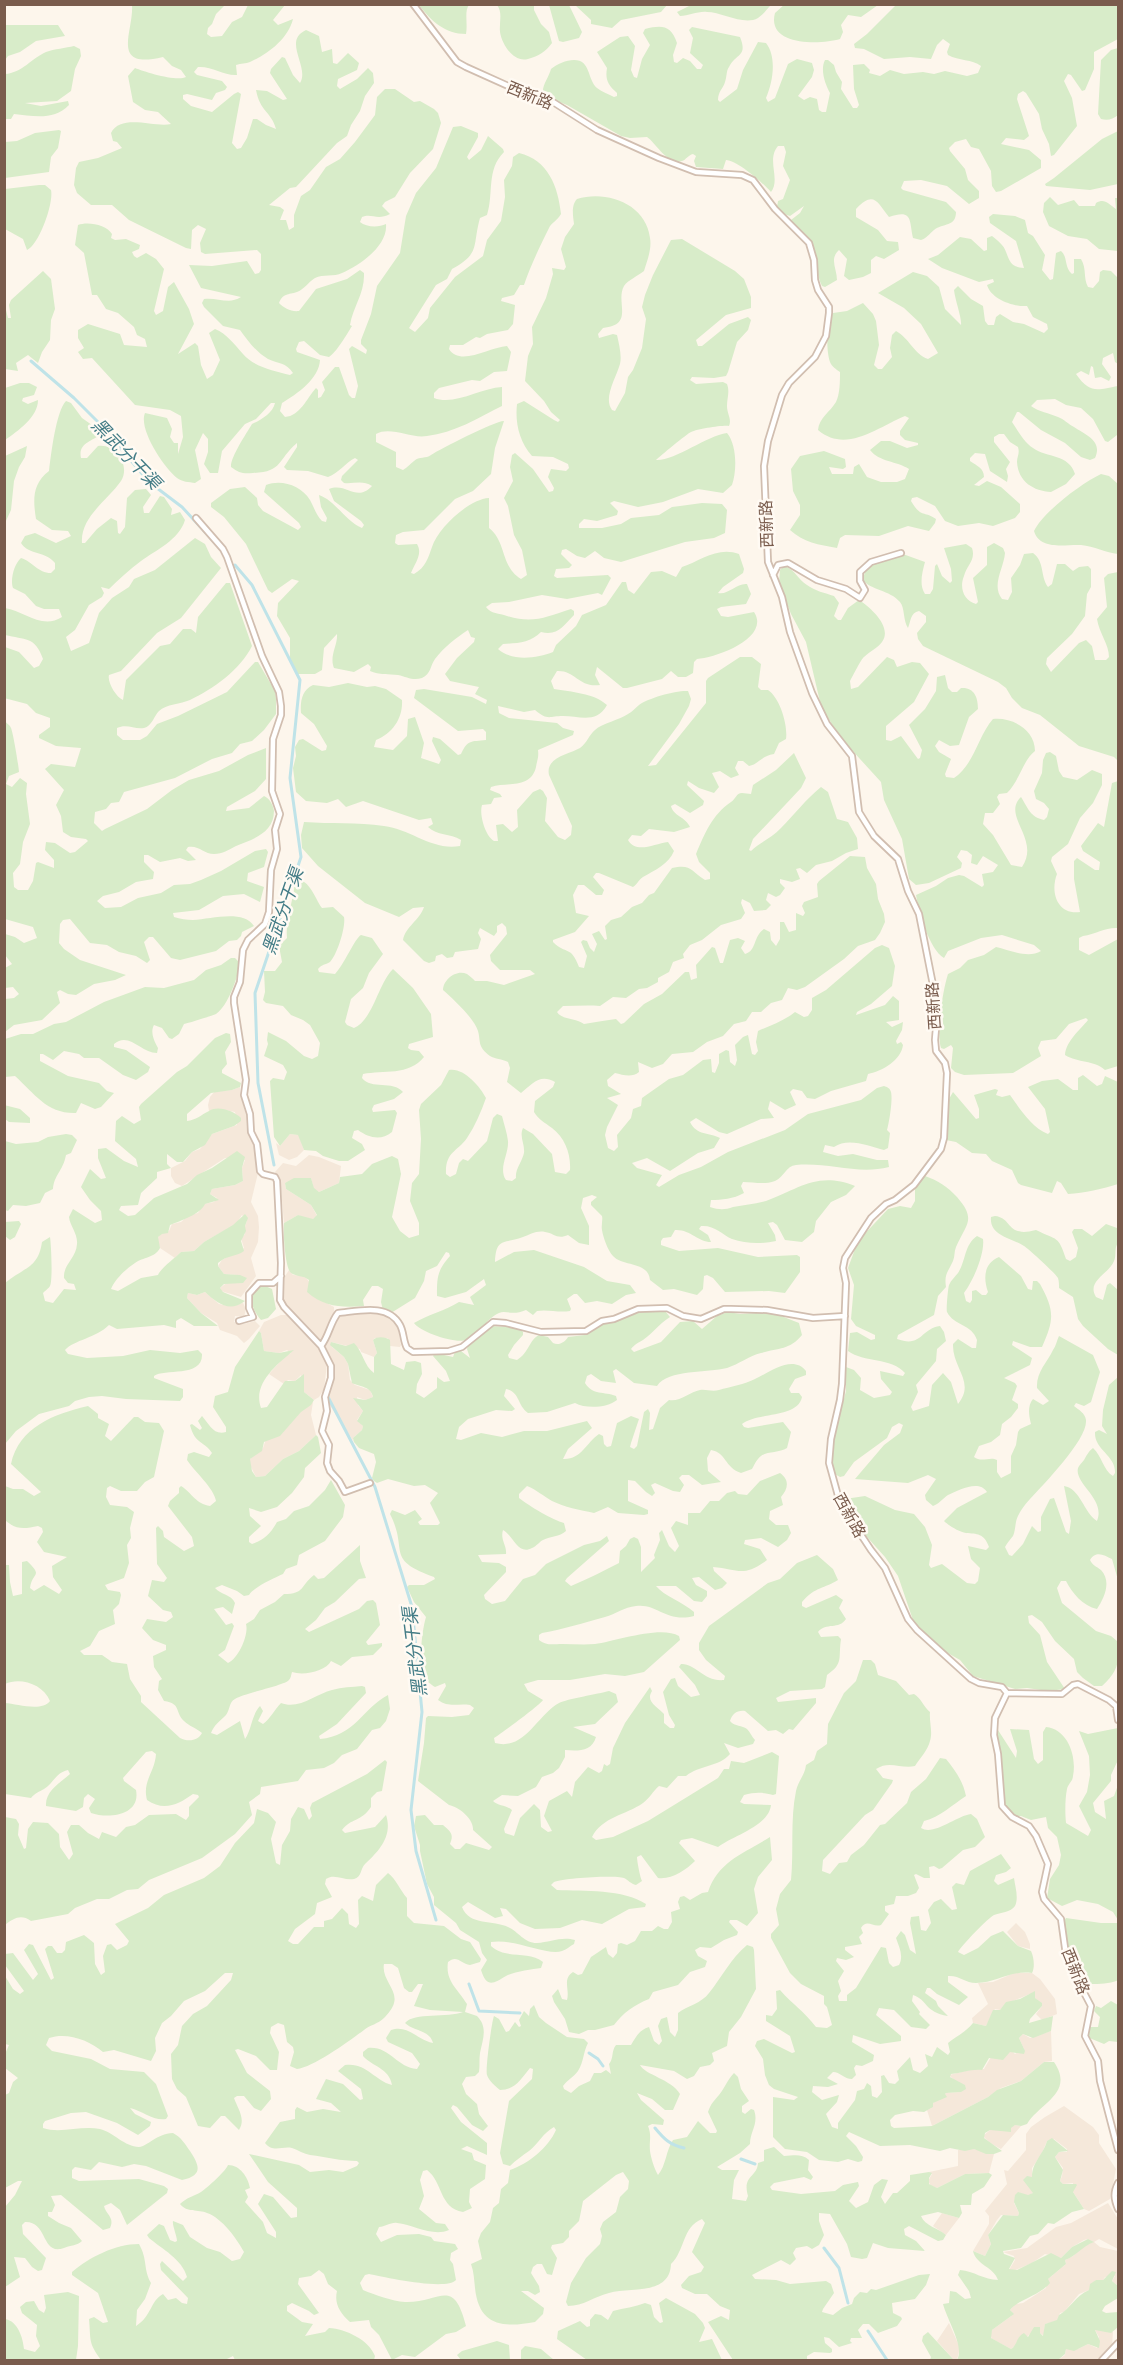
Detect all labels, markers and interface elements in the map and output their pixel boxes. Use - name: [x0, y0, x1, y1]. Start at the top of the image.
- street label: 西新路: [504, 76, 556, 114]
- water label: 黑武分干渠: [87, 413, 169, 496]
- street label: 西新路: [754, 500, 778, 548]
- water label: 黑武分干渠: [256, 861, 309, 957]
- street label: 西新路: [920, 981, 946, 1031]
- street label: 西新路: [829, 1489, 871, 1541]
- water label: 黑武分干渠: [396, 1603, 431, 1698]
- street label: 西新路: [1057, 1945, 1095, 1997]

